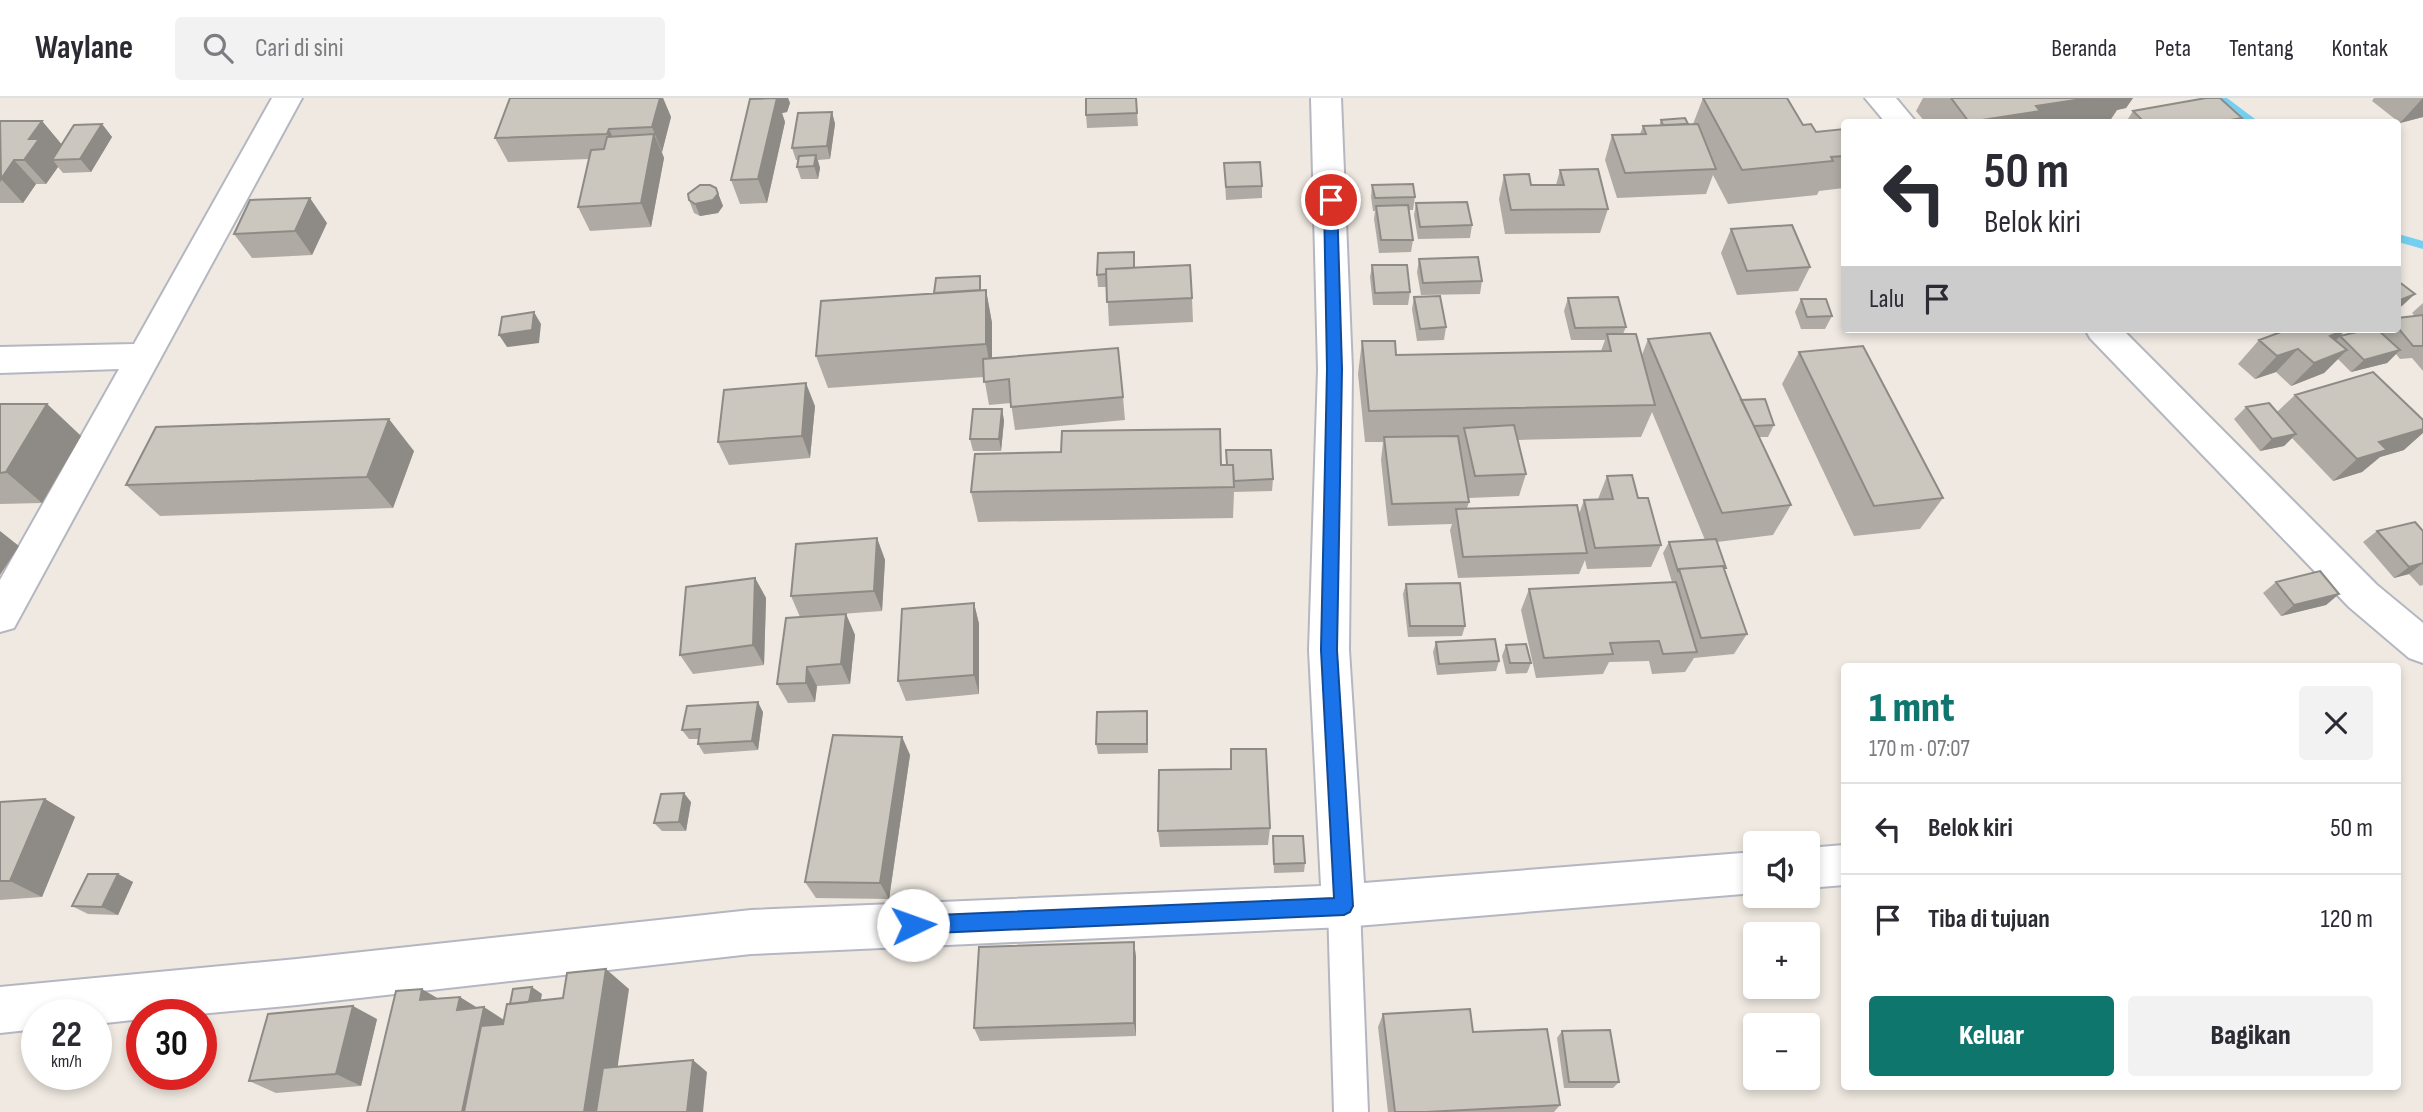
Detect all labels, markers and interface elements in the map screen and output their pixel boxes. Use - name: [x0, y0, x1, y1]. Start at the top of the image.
- search box: [175, 17, 665, 80]
- text: Waylane: [35, 28, 133, 68]
- icon: search: [199, 29, 237, 67]
- text: Cari di sini: [255, 33, 344, 64]
- text: Beranda: [2051, 34, 2117, 63]
- text: Peta: [2155, 34, 2191, 63]
- text: Tentang: [2229, 34, 2294, 63]
- text: Kontak: [2332, 34, 2388, 63]
- text: 50 m: [1984, 143, 2069, 202]
- icon: left: [1869, 147, 1960, 238]
- pin: [1301, 170, 1361, 230]
- icon: arrive: [1312, 181, 1350, 219]
- text: Belok kiri: [1984, 203, 2081, 242]
- icon: arrive: [1918, 280, 1956, 318]
- text: Lalu: [1869, 284, 1904, 315]
- text: 1 mnt: [1869, 683, 1954, 734]
- button: close: [2299, 686, 2373, 760]
- text: 170 m · 07:07: [1869, 735, 1970, 763]
- icon: left: [1869, 810, 1907, 848]
- text: Belok kiri: [1928, 813, 2013, 844]
- text: 50 m: [2330, 813, 2373, 844]
- map controls: [1743, 831, 1820, 1090]
- button: sound: [1743, 831, 1820, 908]
- position arrow: [876, 888, 950, 962]
- icon: arrive: [1869, 901, 1907, 939]
- text: Tiba di tujuan: [1928, 904, 2050, 935]
- text: 120 m: [2320, 904, 2373, 935]
- button: +: [1743, 922, 1820, 999]
- button: Keluar: [1869, 996, 2114, 1076]
- button: Bagikan: [2128, 996, 2373, 1076]
- speed limit sign: 30: [126, 999, 217, 1090]
- button: −: [1743, 1013, 1820, 1090]
- text: 22: [51, 1014, 82, 1057]
- text: km/h: [51, 1051, 82, 1072]

